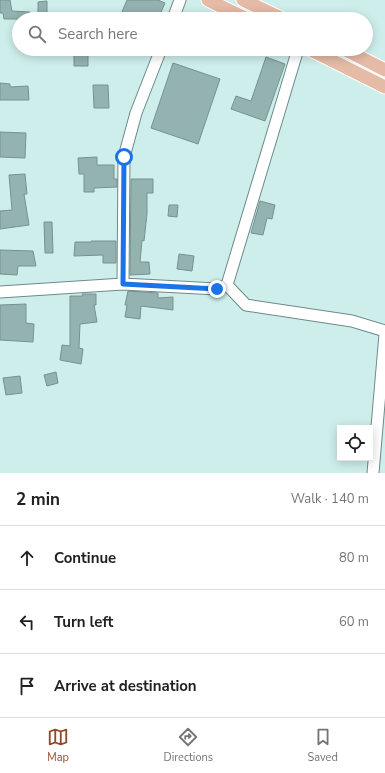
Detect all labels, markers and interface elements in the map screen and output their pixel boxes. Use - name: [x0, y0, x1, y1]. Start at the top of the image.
- search box: [12, 12, 373, 56]
- icon: search: [26, 23, 48, 45]
- text: Search here: [58, 24, 138, 44]
- route start: [115, 148, 133, 166]
- route end: [208, 280, 226, 298]
- map controls: [337, 425, 373, 461]
- button: locate: [337, 425, 373, 461]
- text: 2 min: [16, 488, 60, 511]
- text: Walk · 140 m: [291, 490, 369, 508]
- icon: ahead: [16, 547, 38, 569]
- text: Continue: [54, 548, 116, 568]
- text: 80 m: [339, 549, 369, 567]
- icon: left: [16, 611, 38, 633]
- text: Turn left: [54, 612, 113, 632]
- text: 60 m: [339, 613, 369, 631]
- icon: arrive: [16, 675, 38, 697]
- text: Arrive at destination: [54, 676, 197, 696]
- tab: Map: [47, 726, 69, 765]
- tab: Directions: [163, 726, 213, 765]
- tab: Saved: [307, 726, 338, 765]

